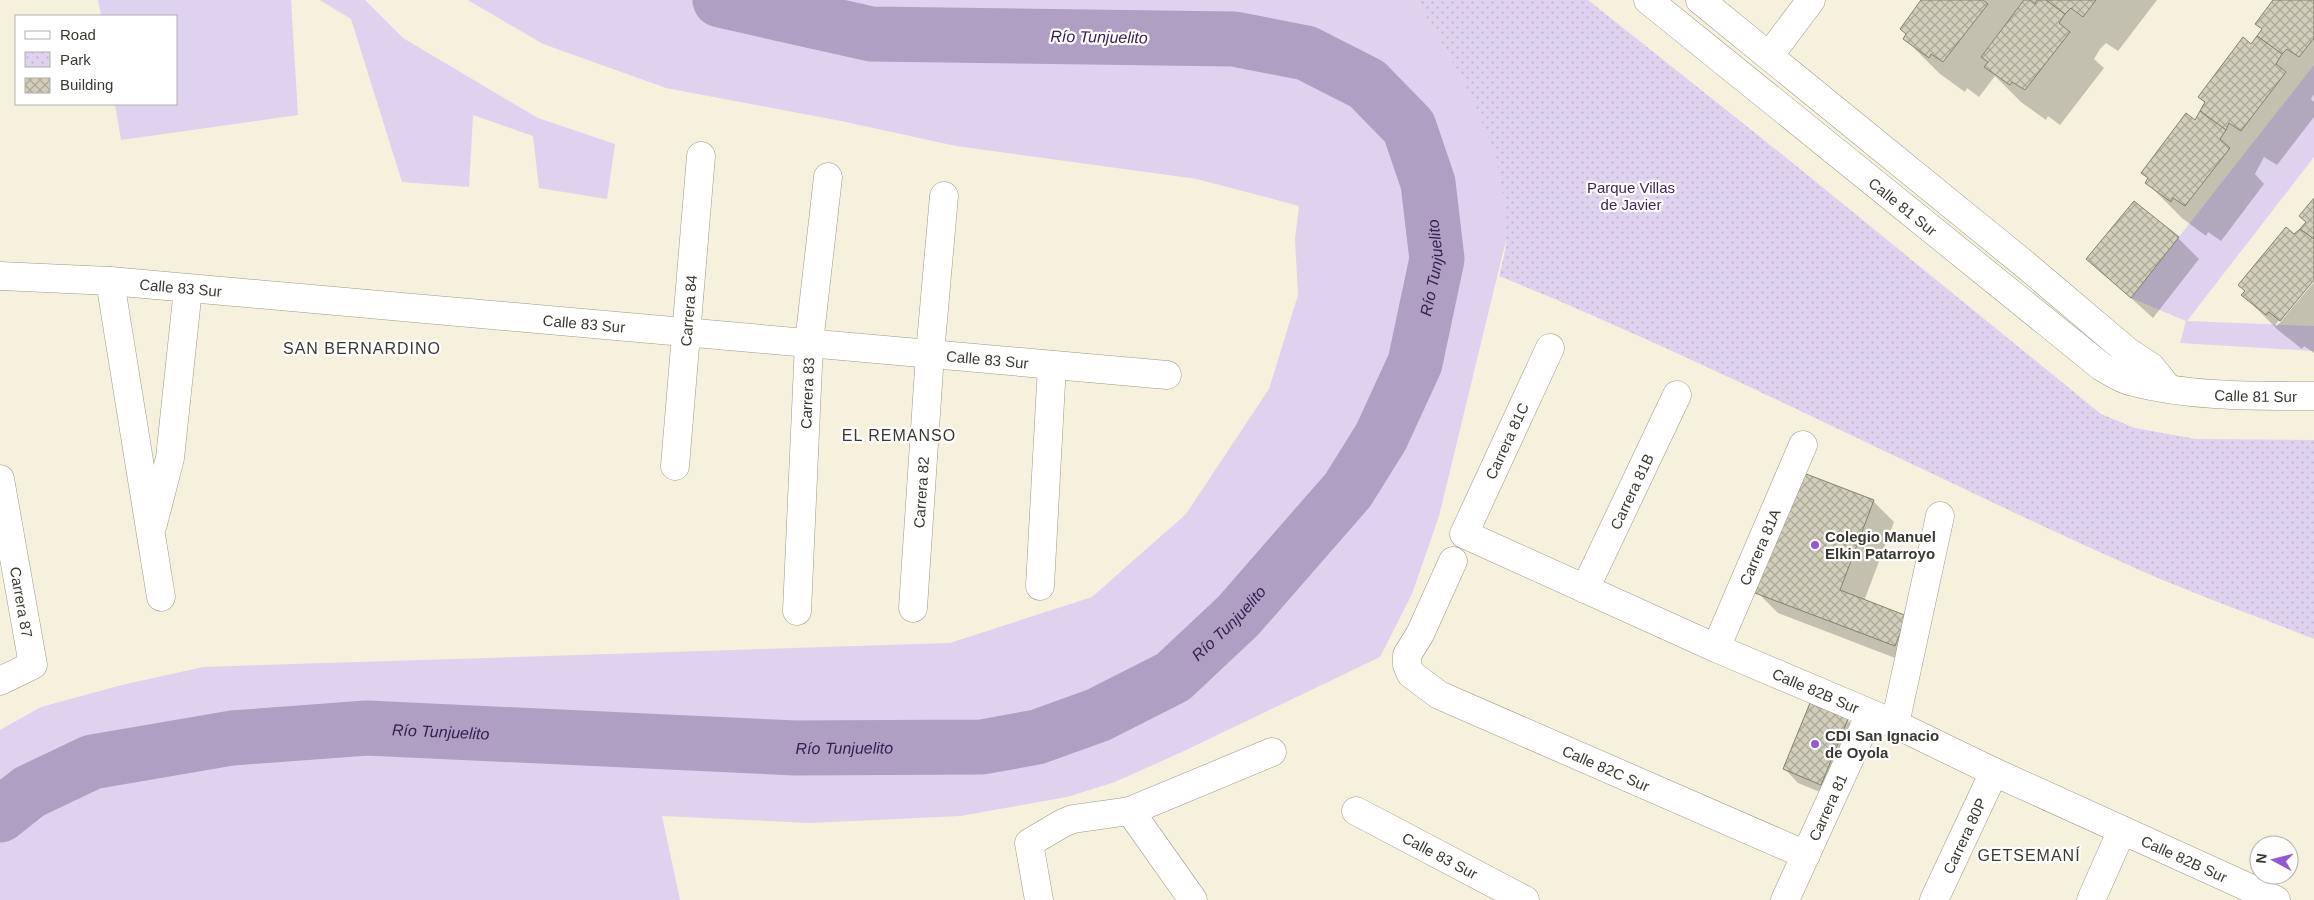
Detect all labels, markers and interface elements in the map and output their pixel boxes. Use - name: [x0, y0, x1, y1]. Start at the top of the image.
- legend: [15, 15, 178, 105]
- text: Road: [60, 26, 96, 43]
- water label: Río Tunjuelito: [1050, 28, 1148, 46]
- text: Park: [60, 51, 91, 68]
- text: Building: [60, 76, 113, 93]
- street label: Calle 81 Sur: [1866, 174, 1941, 239]
- park label: Parque Villas de Javier: [1587, 179, 1675, 213]
- water label: Río Tunjuelito: [1417, 218, 1446, 317]
- street label: Carrera 84: [677, 274, 700, 347]
- street label: Calle 83 Sur: [139, 275, 223, 299]
- street label: Calle 83 Sur: [542, 311, 626, 335]
- district label: SAN BERNARDINO: [283, 340, 441, 357]
- street label: Calle 83 Sur: [946, 347, 1029, 371]
- street label: Carrera 83: [797, 357, 817, 429]
- street label: Calle 81 Sur: [2214, 386, 2297, 405]
- street label: Carrera 81C: [1482, 400, 1532, 482]
- district label: EL REMANSO: [842, 427, 956, 444]
- street label: Carrera 81B: [1606, 451, 1656, 532]
- street label: Carrera 82: [910, 456, 932, 529]
- street label: Carrera 81A: [1735, 506, 1783, 588]
- place label: Colegio Manuel Elkin Patarroyo: [1825, 528, 1936, 562]
- marker: Colegio Manuel Elkin Patarroyo: [1809, 539, 1821, 551]
- street label: Carrera 87: [7, 565, 36, 639]
- water label: Río Tunjuelito: [1188, 582, 1269, 664]
- street label: Calle 82B Sur: [1770, 664, 1862, 716]
- water label: Río Tunjuelito: [392, 721, 490, 742]
- place label: CDI San Ignacio de Oyola: [1825, 727, 1939, 761]
- marker: CDI San Ignacio de Oyola: [1809, 738, 1821, 750]
- water label: Río Tunjuelito: [795, 739, 893, 756]
- street label: Calle 82C Sur: [1560, 741, 1652, 794]
- street label: Carrera 81: [1805, 771, 1850, 843]
- street label: Carrera 80P: [1939, 795, 1989, 876]
- street label: Calle 83 Sur: [1400, 828, 1481, 882]
- street label: Calle 82B Sur: [2139, 832, 2230, 885]
- north arrow: [2249, 835, 2299, 885]
- district label: GETSEMANÍ: [1977, 846, 2081, 864]
- text: N: [2253, 852, 2270, 864]

